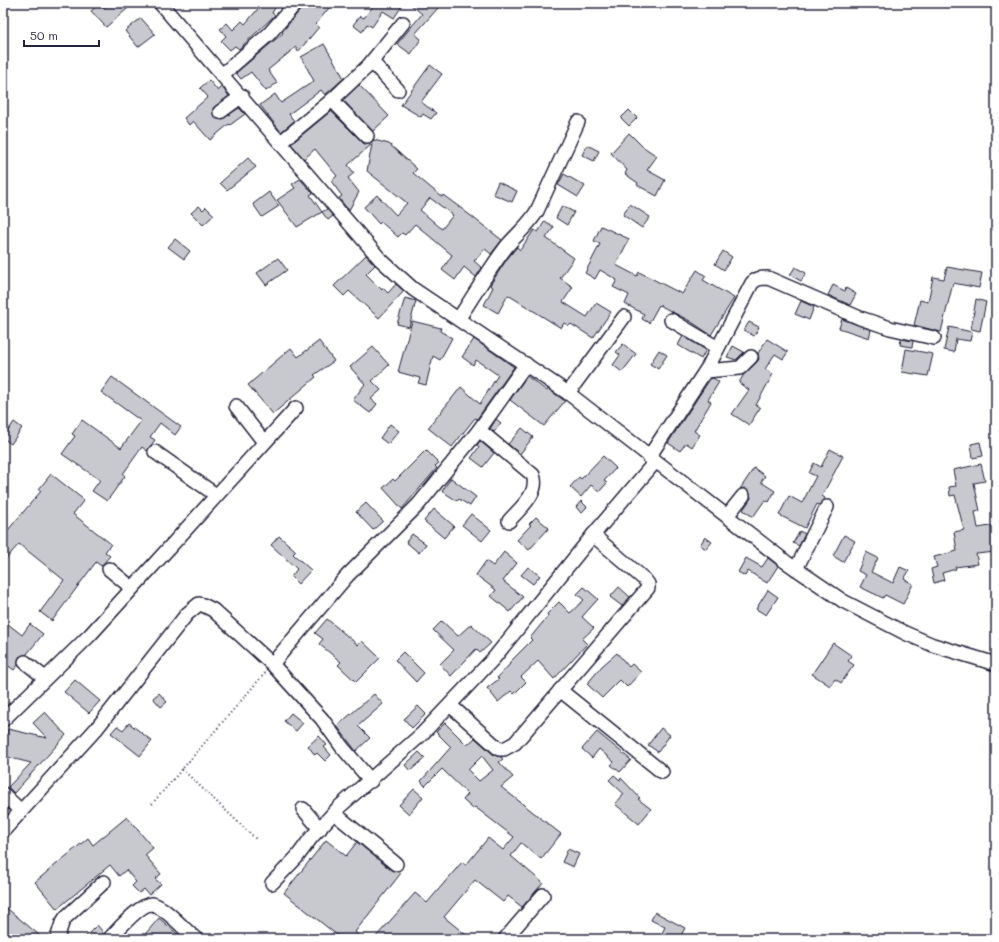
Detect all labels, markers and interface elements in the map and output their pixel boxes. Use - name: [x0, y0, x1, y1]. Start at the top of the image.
- scale bar: [24, 22, 99, 48]
- text: 50 m: [30, 27, 58, 43]

